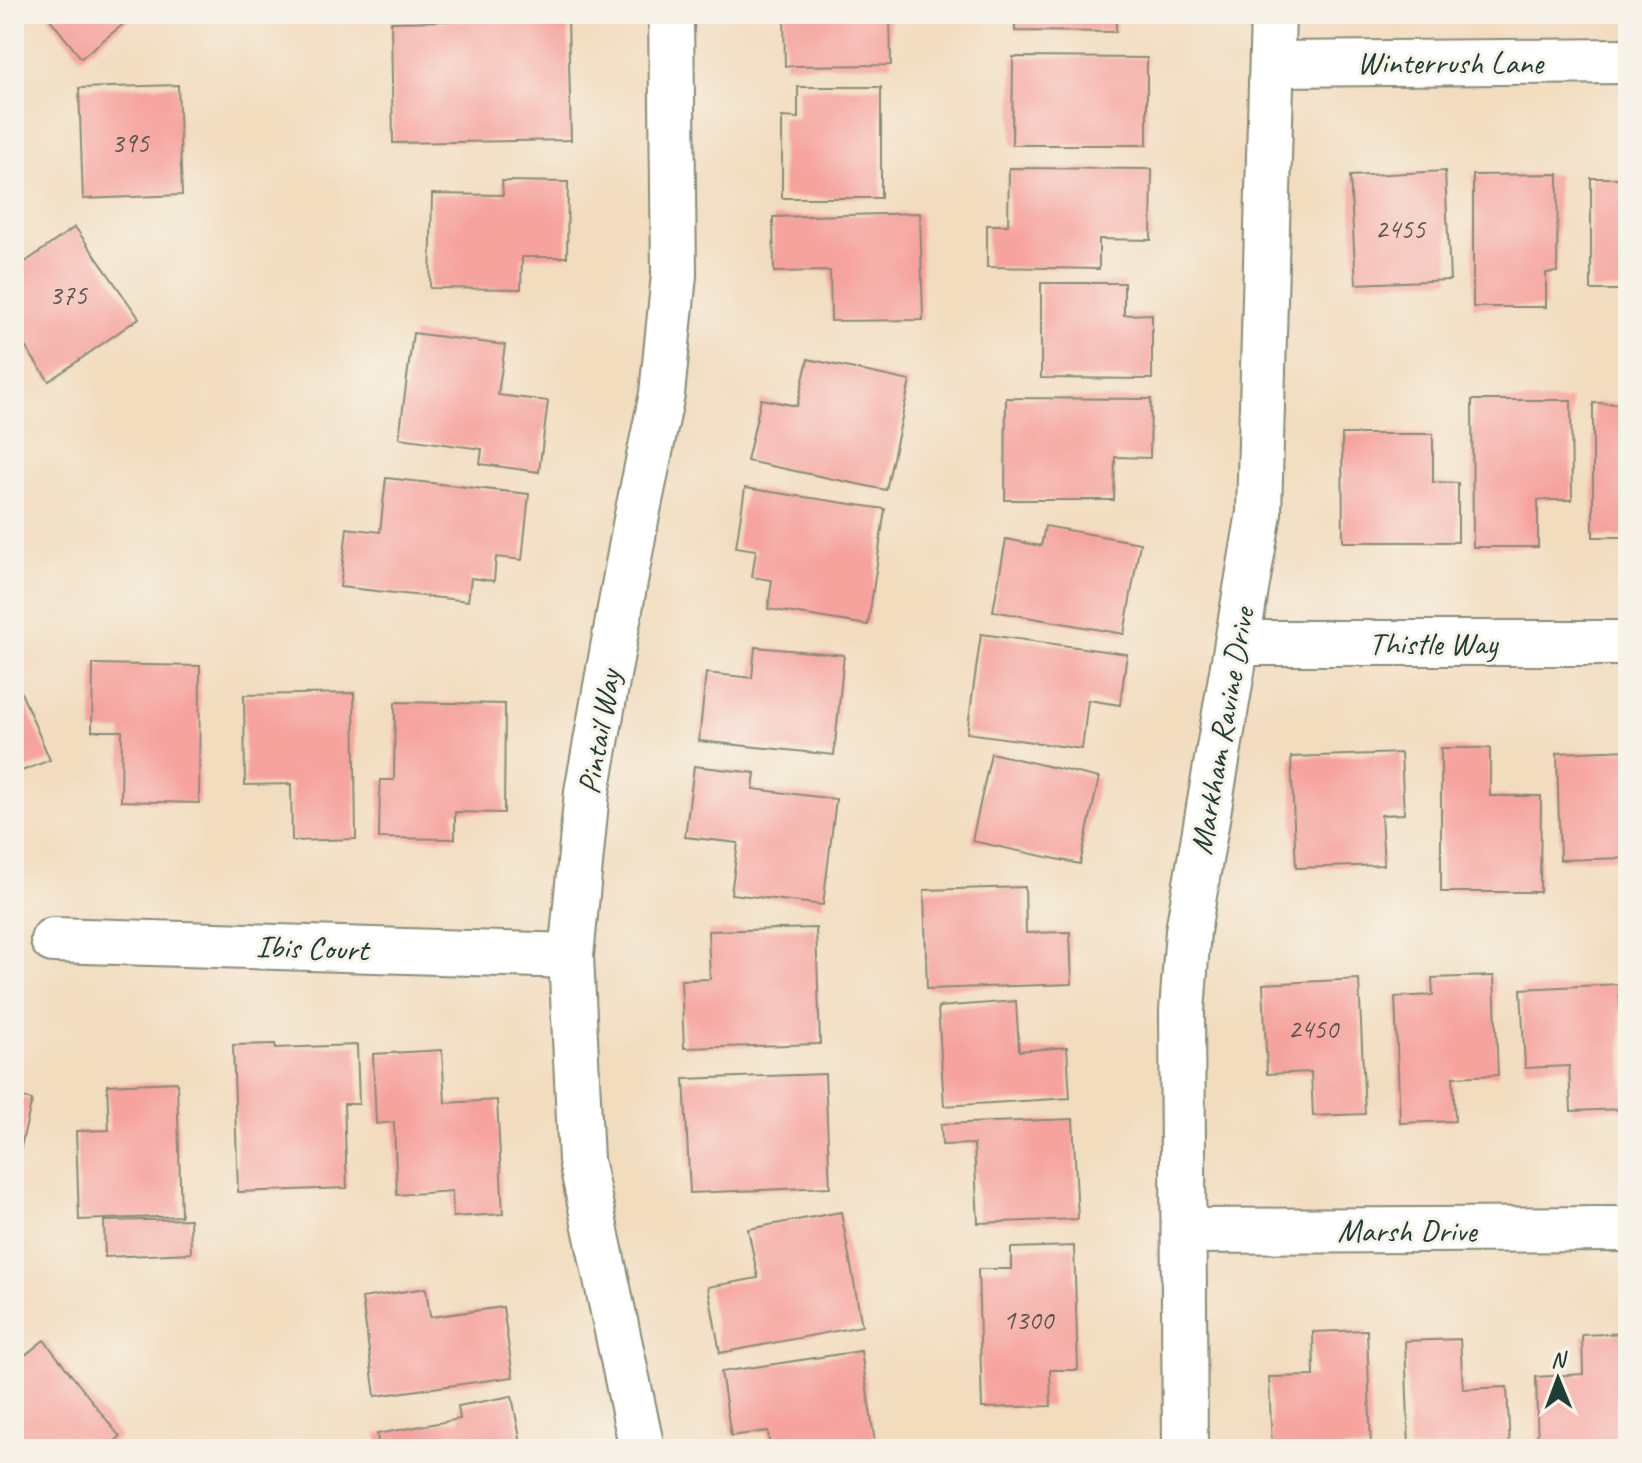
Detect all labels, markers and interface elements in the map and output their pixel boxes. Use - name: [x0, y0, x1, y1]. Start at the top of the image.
- street label: Winterrush Lane: [1357, 42, 1546, 83]
- house number: 395: [111, 125, 150, 160]
- house number: 2455: [1375, 211, 1427, 246]
- house number: 375: [49, 277, 88, 312]
- street label: Markham Ravine Drive: [1180, 602, 1264, 857]
- street label: Thistle Way: [1369, 623, 1499, 664]
- street label: Pintail Way: [568, 664, 631, 797]
- street label: Ibis Court: [255, 926, 372, 971]
- house number: 2450: [1288, 1011, 1341, 1046]
- street label: Marsh Drive: [1338, 1210, 1479, 1251]
- house number: 1300: [1003, 1302, 1056, 1337]
- north arrow: [1518, 1339, 1598, 1419]
- text: N: [1551, 1346, 1568, 1374]

